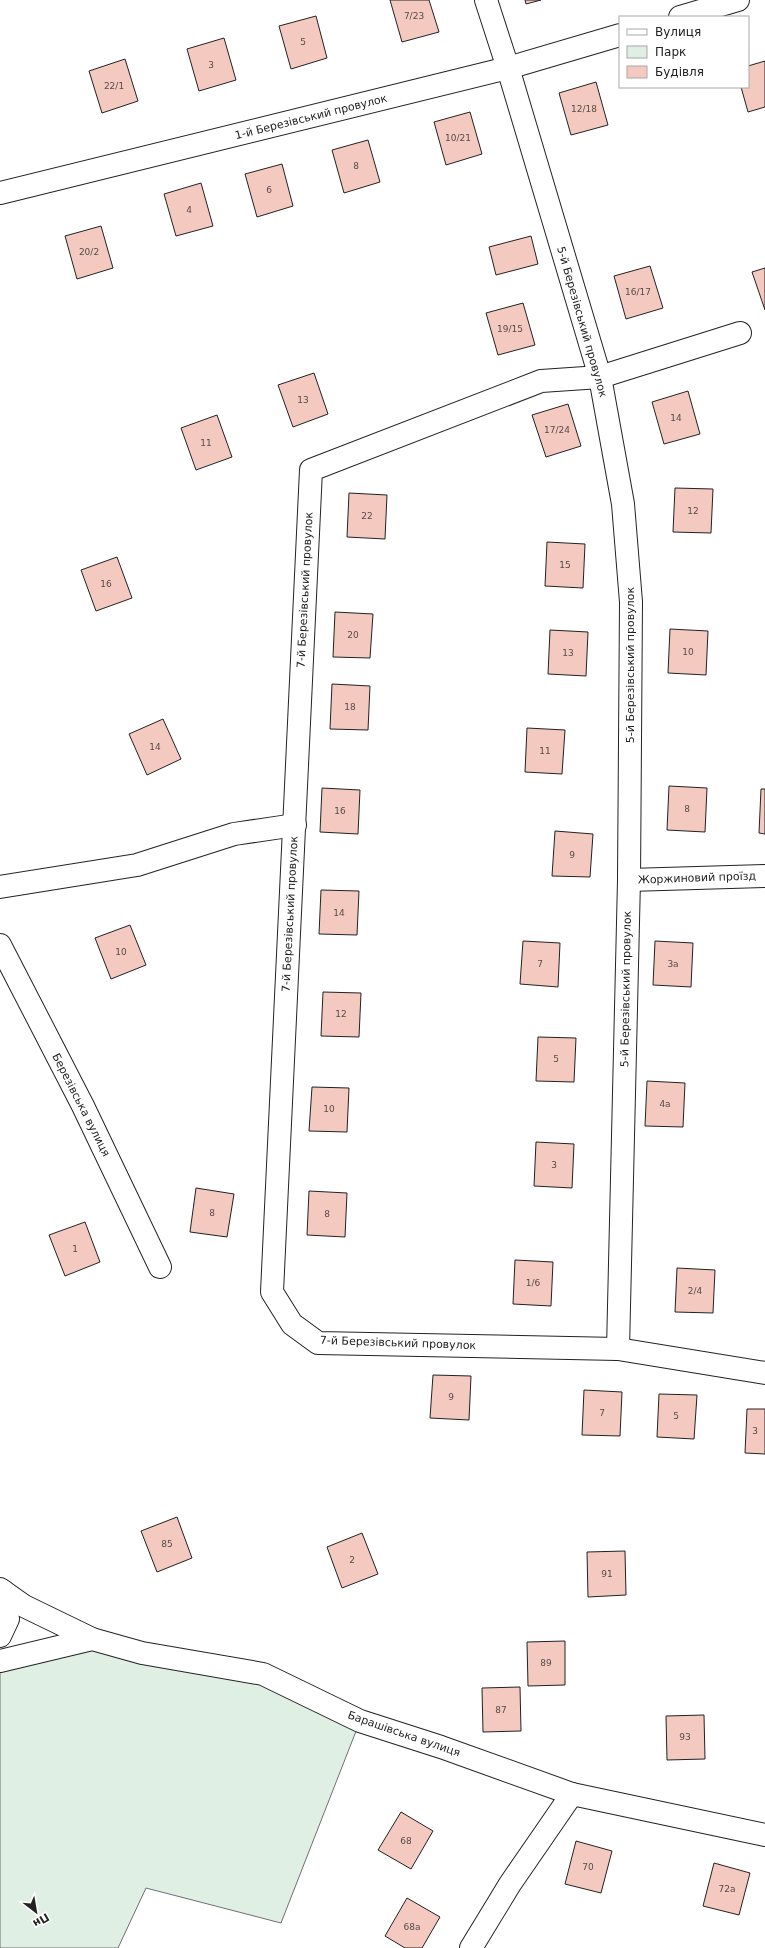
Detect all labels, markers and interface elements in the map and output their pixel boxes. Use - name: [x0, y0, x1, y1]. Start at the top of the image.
- house number: 7/23: [404, 11, 424, 21]
- legend: [619, 16, 749, 88]
- text: Вулиця: [655, 25, 701, 39]
- house number: 5: [300, 37, 306, 47]
- text: Парк: [655, 45, 686, 59]
- house number: 3: [208, 60, 214, 70]
- text: Будівля: [655, 65, 704, 79]
- house number: 22/1: [104, 81, 124, 91]
- street label: 1-й Березівський провулок: [234, 92, 389, 142]
- house number: 12/18: [571, 104, 597, 114]
- house number: 10/21: [445, 133, 471, 143]
- house number: 8: [353, 161, 359, 171]
- house number: 6: [266, 185, 272, 195]
- house number: 4: [186, 205, 192, 215]
- street label: 5-й Березівський провулок: [554, 245, 610, 399]
- house number: 20/2: [79, 247, 99, 257]
- house number: 16/17: [625, 287, 651, 297]
- house number: 19/15: [497, 324, 523, 334]
- house number: 13: [297, 395, 309, 405]
- house number: 14: [670, 413, 682, 423]
- house number: 17/24: [544, 425, 570, 435]
- house number: 11: [200, 438, 212, 448]
- house number: 12: [687, 506, 699, 516]
- street label: 7-й Березівський провулок: [294, 511, 316, 668]
- house number: 22: [361, 511, 373, 521]
- house number: 15: [559, 560, 571, 570]
- house number: 16: [100, 579, 112, 589]
- street label: 5-й Березівський провулок: [624, 586, 637, 743]
- house number: 20: [347, 630, 359, 640]
- house number: 10: [682, 647, 694, 657]
- house number: 13: [562, 648, 574, 658]
- house number: 18: [344, 702, 356, 712]
- house number: 14: [149, 742, 161, 752]
- house number: 11: [539, 746, 551, 756]
- house number: 8: [684, 804, 690, 814]
- house number: 16: [334, 806, 346, 816]
- street label: 7-й Березівський провулок: [279, 835, 301, 992]
- house number: 9: [569, 850, 575, 860]
- street label: Жоржиновий проїзд: [638, 869, 757, 887]
- house number: 14: [333, 908, 345, 918]
- street label: 5-й Березівський провулок: [618, 910, 634, 1067]
- house number: 10: [115, 947, 127, 957]
- house number: 7: [537, 959, 543, 969]
- house number: 3а: [667, 959, 679, 969]
- house number: 12: [335, 1009, 347, 1019]
- street label: Березівська вулиця: [49, 1051, 113, 1159]
- house number: 5: [553, 1054, 559, 1064]
- house number: 4а: [659, 1099, 671, 1109]
- house number: 10: [323, 1104, 335, 1114]
- house number: 3: [551, 1160, 557, 1170]
- house number: 8: [209, 1208, 215, 1218]
- house number: 8: [324, 1209, 330, 1219]
- house number: 1: [72, 1244, 78, 1254]
- house number: 1/6: [526, 1278, 541, 1288]
- house number: 2/4: [688, 1286, 703, 1296]
- street label: 7-й Березівський провулок: [320, 1334, 477, 1352]
- house number: 9: [448, 1392, 454, 1402]
- house number: 7: [599, 1408, 605, 1418]
- house number: 5: [673, 1411, 679, 1421]
- house number: 3: [752, 1426, 758, 1436]
- house number: 85: [161, 1539, 173, 1549]
- house number: 2: [349, 1555, 355, 1565]
- house number: 91: [601, 1569, 613, 1579]
- house number: 89: [540, 1658, 552, 1668]
- house number: 87: [495, 1705, 507, 1715]
- street label: Барашівська вулиця: [346, 1709, 462, 1759]
- house number: 93: [679, 1732, 691, 1742]
- house number: 68: [400, 1836, 412, 1846]
- house number: 70: [582, 1862, 594, 1872]
- house number: 72а: [719, 1884, 735, 1894]
- north arrow: [16, 1892, 56, 1932]
- text: Пн: [30, 1910, 51, 1930]
- house number: 68а: [404, 1922, 420, 1932]

